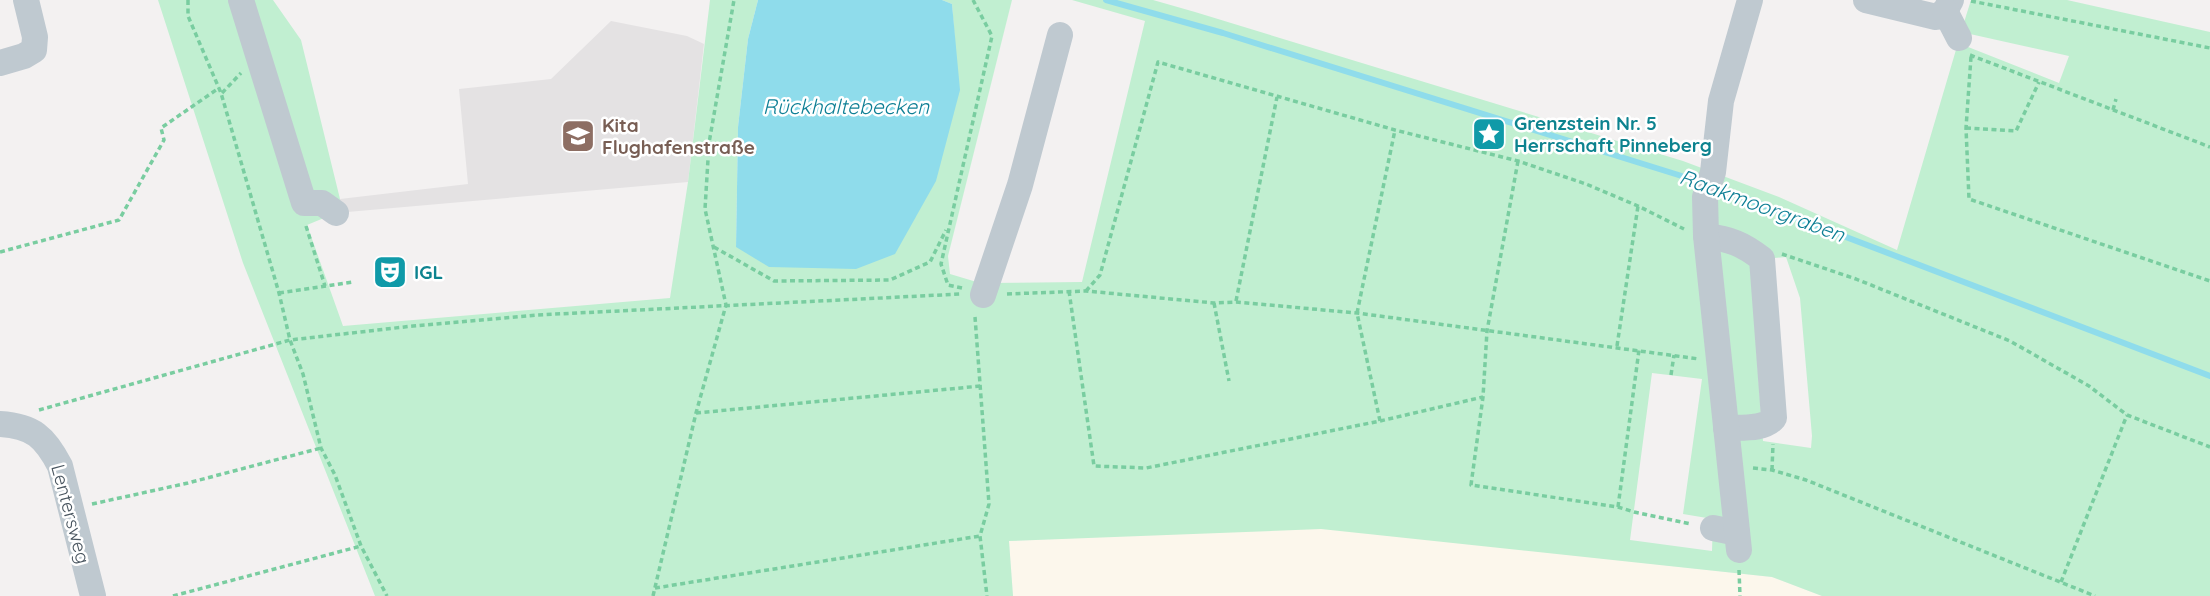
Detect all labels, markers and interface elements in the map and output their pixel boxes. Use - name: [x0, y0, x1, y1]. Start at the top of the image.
- water label: Rückhaltebecken: [763, 93, 930, 119]
- place label: Grenzstein Nr. 5 Herrschaft Pinneberg: [1514, 111, 1712, 157]
- place label: Kita Flughafenstraße: [602, 113, 755, 159]
- place icon: Grenzstein Nr. 5 Herrschaft Pinneberg: [1470, 115, 1508, 153]
- school or university icon: Kita Flughafenstraße: [559, 117, 597, 155]
- water label: Raakmoorgraben: [1676, 163, 1849, 247]
- theatre icon: IGL: [371, 253, 409, 291]
- place label: IGL: [414, 260, 443, 284]
- street label: Lentersweg: [46, 462, 96, 566]

